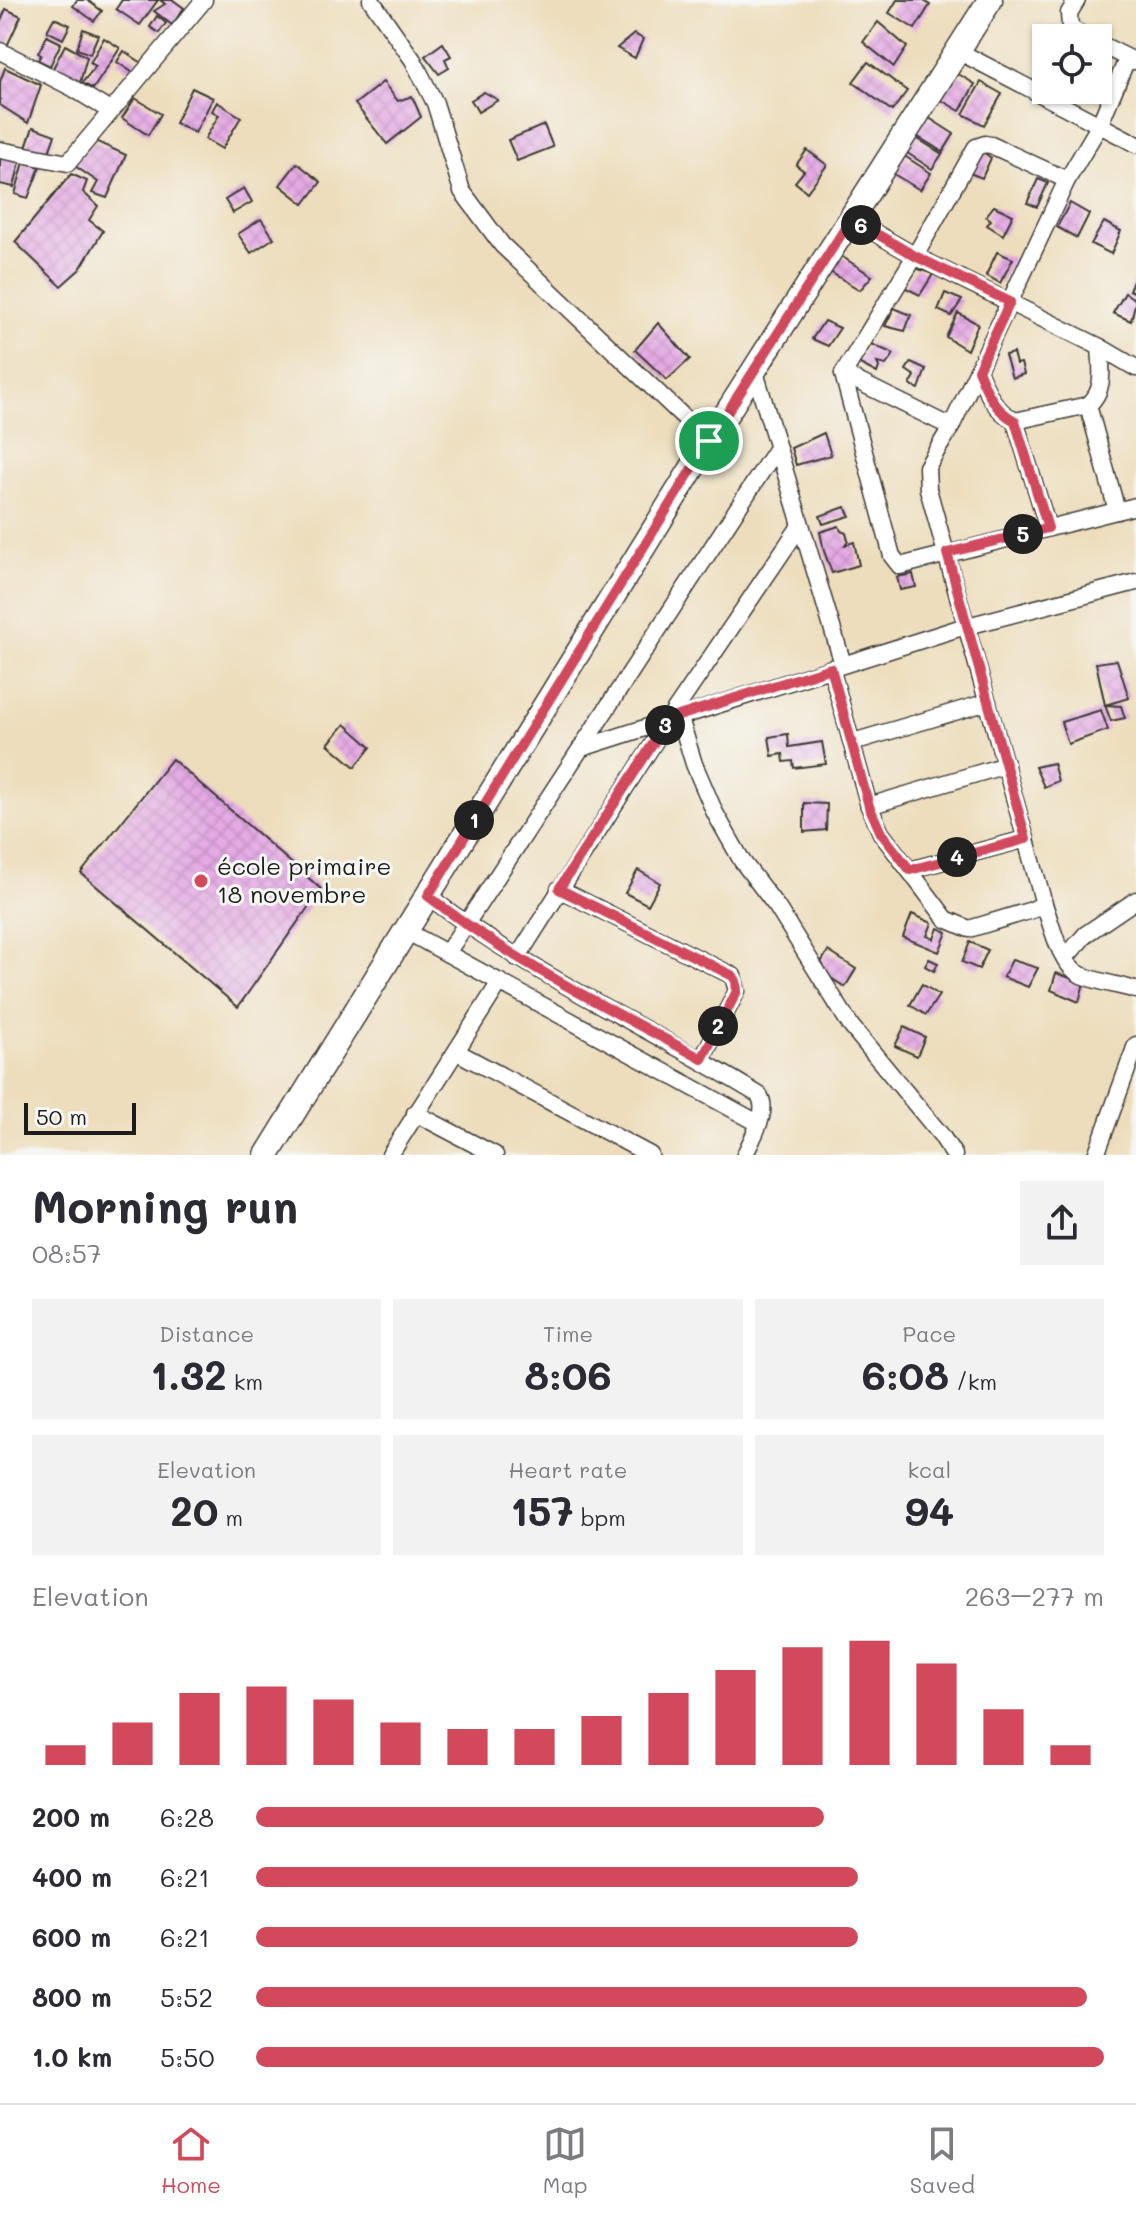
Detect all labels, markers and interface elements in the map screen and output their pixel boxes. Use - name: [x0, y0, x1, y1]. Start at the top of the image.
- map controls: [1032, 24, 1112, 104]
- button: locate: [1032, 24, 1112, 104]
- pin: 6: [841, 205, 881, 245]
- text: 6: [854, 210, 868, 239]
- pin: [675, 407, 743, 475]
- icon: arrive: [687, 419, 731, 463]
- pin: 5: [1003, 514, 1043, 554]
- text: 5: [1017, 519, 1029, 548]
- pin: 3: [645, 705, 685, 745]
- text: 3: [658, 710, 672, 739]
- pin: 1: [454, 800, 494, 840]
- text: 1: [469, 805, 479, 834]
- pin: 4: [937, 837, 977, 877]
- text: 4: [950, 842, 964, 871]
- place label: école primaire 18 novembre: [217, 850, 391, 909]
- marker: école primaire 18 novembre: [192, 872, 210, 890]
- pin: 2: [698, 1006, 738, 1046]
- text: 2: [712, 1011, 724, 1040]
- scale bar: [24, 1099, 136, 1135]
- text: 50 m: [36, 1102, 87, 1131]
- text: Morning run: [32, 1177, 298, 1234]
- button: share: [1020, 1181, 1104, 1265]
- text: 08:57: [32, 1236, 101, 1270]
- text: Distance: [159, 1319, 254, 1348]
- text: Time: [543, 1319, 593, 1348]
- text: Pace: [902, 1319, 956, 1348]
- text: 1.32: [150, 1348, 227, 1400]
- text: 8:06: [524, 1348, 612, 1400]
- text: 6:08: [862, 1348, 949, 1400]
- text: km: [227, 1367, 263, 1396]
- text: /km: [949, 1367, 997, 1396]
- text: Elevation: [157, 1455, 256, 1484]
- text: Heart rate: [509, 1455, 627, 1484]
- text: kcal: [907, 1455, 951, 1484]
- text: 20: [170, 1484, 218, 1536]
- text: 157: [510, 1484, 574, 1536]
- text: 94: [905, 1484, 954, 1536]
- text: m: [218, 1503, 243, 1532]
- text: bpm: [574, 1503, 626, 1532]
- text: Elevation: [32, 1579, 149, 1613]
- text: 263–277 m: [965, 1579, 1104, 1613]
- text: 200 m: [32, 1800, 110, 1834]
- text: 6:28: [160, 1800, 214, 1834]
- text: 400 m: [32, 1860, 112, 1894]
- text: 6:21: [160, 1860, 210, 1894]
- text: 600 m: [32, 1920, 111, 1954]
- text: 6:21: [160, 1920, 210, 1954]
- text: 800 m: [32, 1980, 112, 2014]
- text: 5:52: [160, 1980, 213, 2014]
- text: 1.0 km: [32, 2040, 112, 2074]
- text: 5:50: [160, 2040, 214, 2074]
- tab: Home: [161, 2122, 221, 2199]
- tab: Map: [543, 2122, 588, 2199]
- tab: Saved: [910, 2122, 975, 2199]

